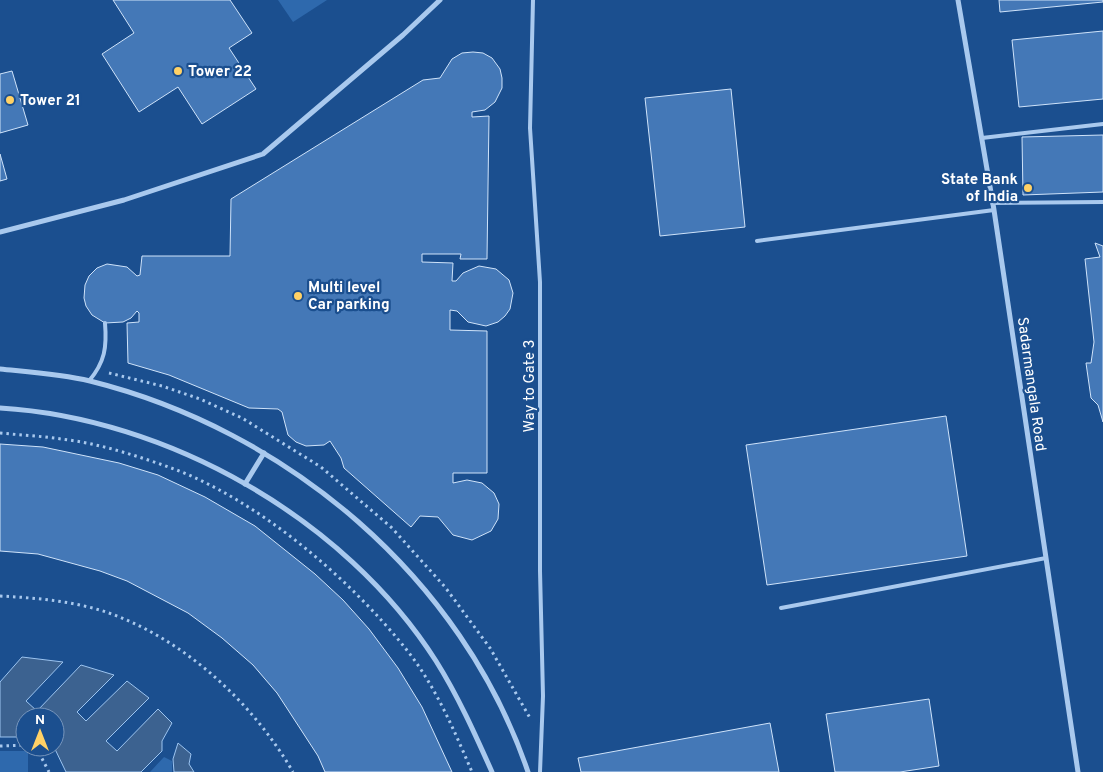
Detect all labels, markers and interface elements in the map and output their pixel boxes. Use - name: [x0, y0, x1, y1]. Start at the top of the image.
- place label: Tower 22: [188, 63, 252, 82]
- marker: Tower 22: [172, 65, 184, 77]
- place label: Tower 21: [20, 92, 81, 111]
- marker: Tower 21: [4, 94, 16, 106]
- place label: State Bank of India: [941, 171, 1018, 207]
- marker: State Bank of India: [1022, 182, 1034, 194]
- place label: Multi level Car parking: [308, 279, 390, 315]
- marker: Multi level Car parking: [292, 290, 304, 302]
- street label: Sadarmangala Road: [1012, 316, 1049, 453]
- street label: Way to Gate 3: [521, 339, 540, 433]
- north arrow: [15, 707, 65, 757]
- text: N: [35, 712, 45, 729]

